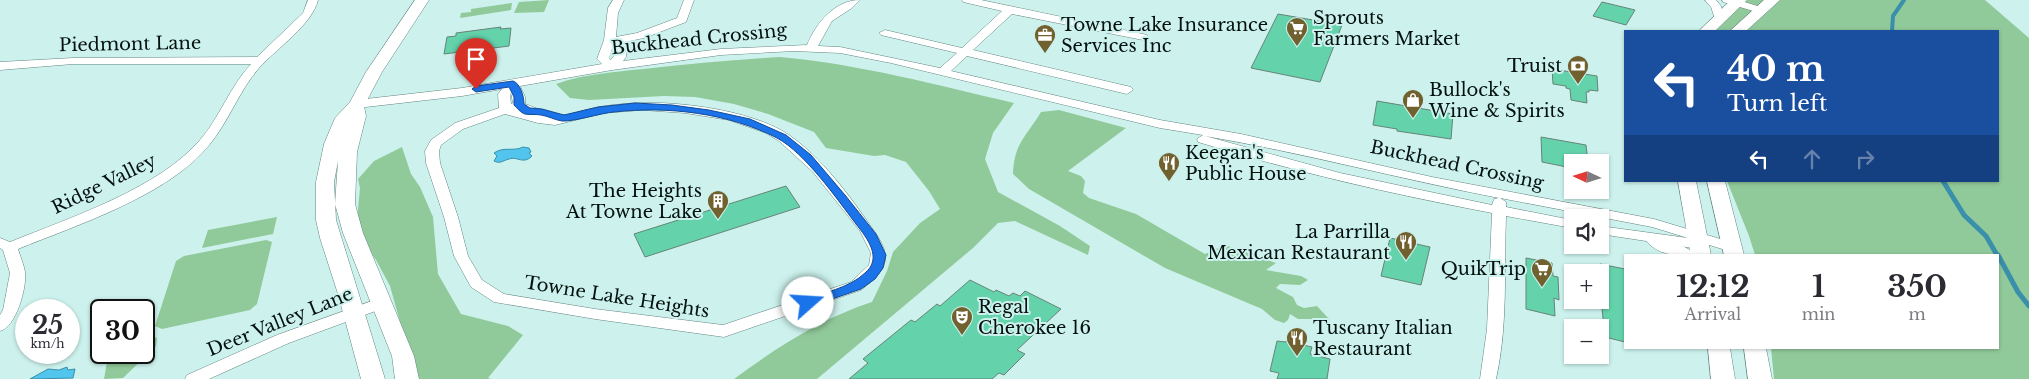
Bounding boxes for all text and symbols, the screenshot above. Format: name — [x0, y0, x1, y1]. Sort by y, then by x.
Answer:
place label: Sprouts Farmers Market — [1313, 7, 1460, 50]
place label: Towne Lake Insurance Services Inc — [1061, 14, 1268, 57]
supermarket icon: Sprouts Farmers Market — [1285, 16, 1309, 47]
street label: Buckhead Crossing — [610, 19, 788, 59]
office icon: Towne Lake Insurance Services Inc — [1033, 23, 1057, 54]
street label: Piedmont Lane — [59, 32, 201, 56]
pin — [455, 38, 497, 89]
icon: arrive — [462, 45, 490, 73]
text: 40 m — [1727, 47, 1825, 90]
icon: left — [1644, 50, 1709, 115]
bank icon: Truist — [1566, 54, 1590, 85]
place label: Truist — [1507, 55, 1562, 77]
place label: Bullock's Wine & Spirits — [1428, 79, 1565, 122]
shop icon: Bullock's Wine & Spirits — [1401, 88, 1425, 119]
text: Turn left — [1727, 90, 1827, 117]
street label: Buckhead Crossing — [1368, 136, 1546, 194]
place label: Keegan's Public House — [1185, 142, 1306, 185]
icon: left — [1745, 145, 1773, 173]
icon: ahead — [1798, 145, 1826, 173]
icon: right — [1851, 145, 1879, 173]
street label: Ridge Valley — [48, 149, 160, 219]
restaurant icon: Keegan's Public House — [1157, 151, 1181, 182]
north arrow — [1564, 154, 1609, 199]
map controls — [1564, 154, 1609, 364]
place label: The Heights At Towne Lake — [565, 180, 702, 223]
building icon: The Heights At Towne Lake — [706, 189, 730, 220]
button: sound — [1564, 209, 1609, 254]
place label: La Parrilla Mexican Restaurant — [1207, 221, 1390, 264]
restaurant icon: La Parrilla Mexican Restaurant — [1394, 230, 1418, 261]
supermarket icon: QuikTrip — [1530, 257, 1554, 288]
place label: QuikTrip — [1441, 258, 1526, 280]
button: + — [1564, 264, 1609, 309]
text: 12:12 — [1676, 268, 1750, 305]
text: 1 — [1812, 268, 1825, 305]
text: 350 — [1887, 268, 1947, 305]
street label: Towne Lake Heights — [523, 272, 711, 322]
position arrow — [781, 276, 833, 328]
street label: Deer Valley Lane — [204, 283, 356, 361]
place label: Regal Cherokee 16 — [978, 296, 1091, 339]
speed limit sign: 30 — [90, 299, 155, 364]
text: Arrival — [1685, 304, 1741, 324]
text: min — [1802, 304, 1835, 324]
text: m — [1909, 304, 1926, 324]
theatre icon: Regal Cherokee 16 — [950, 305, 974, 336]
text: 25 — [32, 310, 63, 341]
place label: Tuscany Italian Restaurant — [1313, 317, 1453, 360]
button: − — [1564, 319, 1609, 364]
restaurant icon: Tuscany Italian Restaurant — [1285, 326, 1309, 357]
text: km/h — [30, 336, 65, 351]

